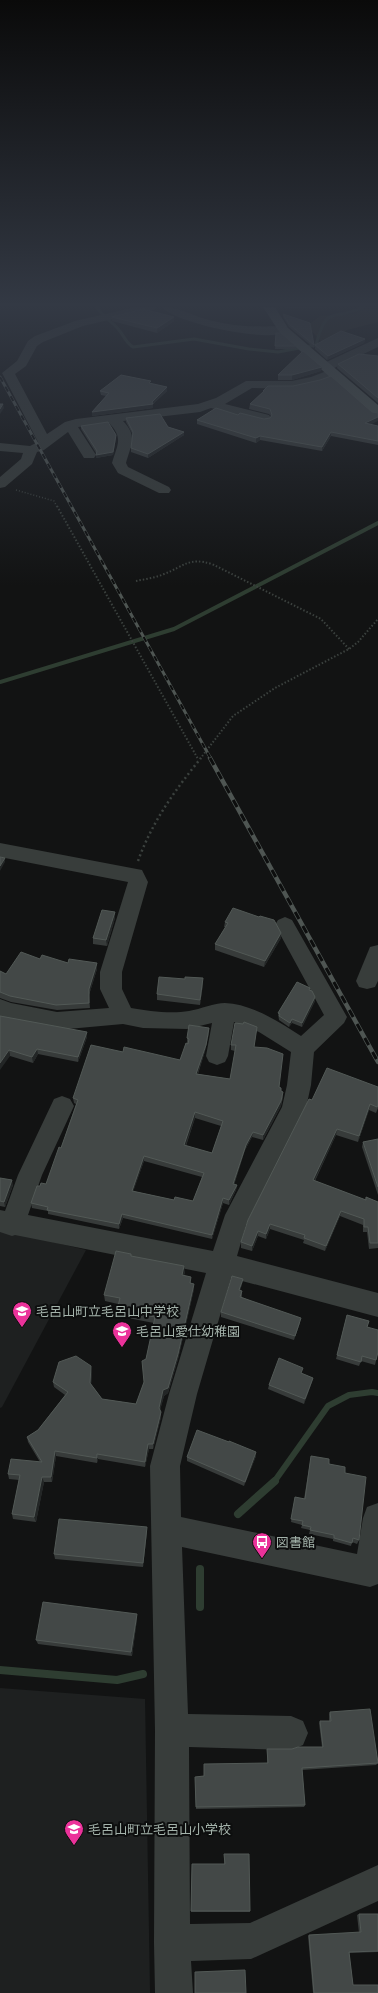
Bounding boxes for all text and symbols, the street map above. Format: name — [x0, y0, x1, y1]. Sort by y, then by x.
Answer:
school or university icon: 毛呂山町立毛呂山中学校 — [11, 1300, 33, 1328]
place label: 毛呂山町立毛呂山中学校 — [36, 1304, 179, 1319]
school or university icon: 毛呂山愛仕幼稚園 — [111, 1320, 133, 1348]
place label: 毛呂山愛仕幼稚園 — [136, 1324, 240, 1339]
bus stop icon: 図書館 — [251, 1531, 273, 1559]
place label: 図書館 — [276, 1535, 315, 1550]
school or university icon: 毛呂山町立毛呂山小学校 — [63, 1818, 85, 1846]
place label: 毛呂山町立毛呂山小学校 — [88, 1822, 231, 1837]

